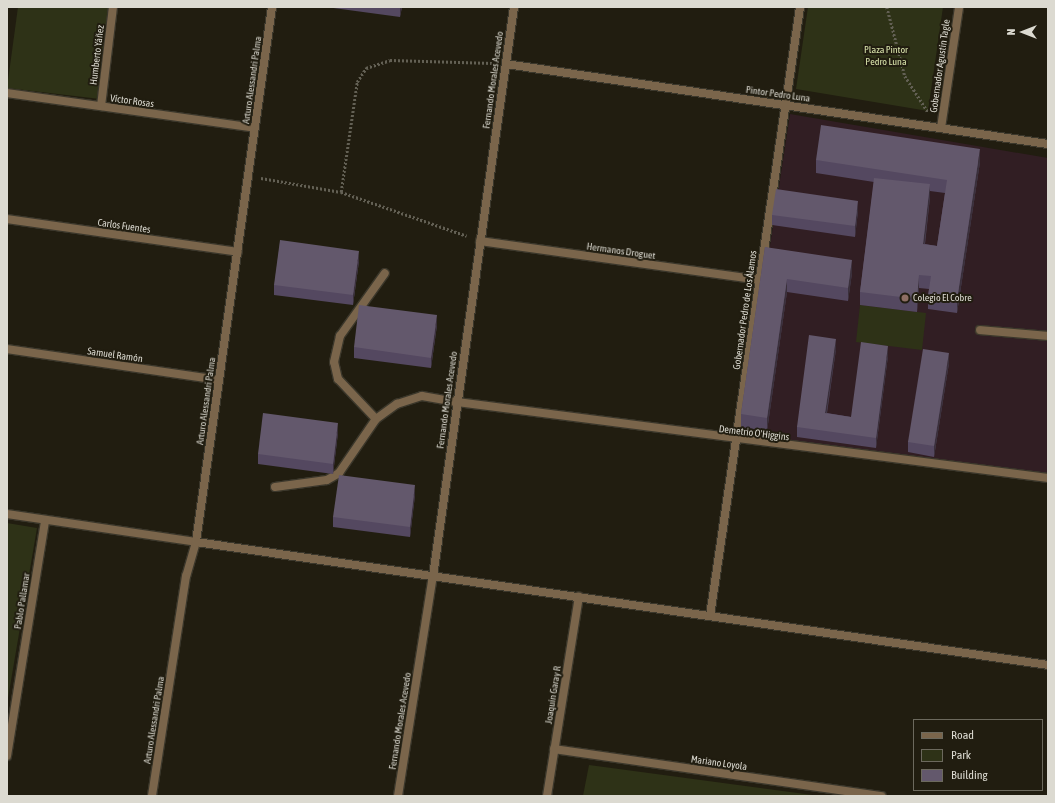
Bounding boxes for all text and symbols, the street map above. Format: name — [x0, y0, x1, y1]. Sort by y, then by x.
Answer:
north arrow — [1003, 12, 1043, 52]
street label: Gobernador Agustín Tagle — [928, 19, 952, 113]
street label: Humberto Yáñez — [87, 24, 107, 86]
text: N — [1005, 29, 1017, 35]
street label: Fernando Morales Acevedo — [480, 31, 506, 129]
street label: Arturo Alessandri Palma — [240, 35, 264, 125]
park label: Plaza Pintor Pedro Luna — [864, 43, 908, 66]
street label: Pintor Pedro Luna — [745, 84, 811, 104]
street label: Víctor Rosas — [109, 92, 155, 110]
street label: Carlos Fuentes — [97, 216, 151, 236]
street label: Hermanos Droguet — [586, 240, 656, 262]
street label: Gobernador Pedro de Los Álamos — [731, 250, 759, 370]
place label: Colegio El Cobre — [913, 292, 972, 304]
marker: Colegio El Cobre — [900, 293, 910, 303]
street label: Samuel Ramón — [87, 345, 143, 365]
street label: Fernando Morales Acevedo — [434, 351, 460, 449]
street label: Arturo Alessandri Palma — [194, 356, 218, 446]
street label: Demetrio O'Higgins — [718, 423, 790, 443]
street label: Pablo Pallamar — [12, 572, 32, 630]
street label: Joaquín Garay R — [542, 665, 564, 725]
street label: Fernando Morales Acevedo — [386, 672, 414, 770]
street label: Arturo Alessandri Palma — [141, 675, 167, 765]
legend — [913, 719, 1043, 791]
text: Road — [951, 728, 974, 742]
text: Park — [951, 748, 971, 762]
street label: Mariano Loyola — [690, 753, 748, 773]
text: Building — [951, 768, 988, 782]

